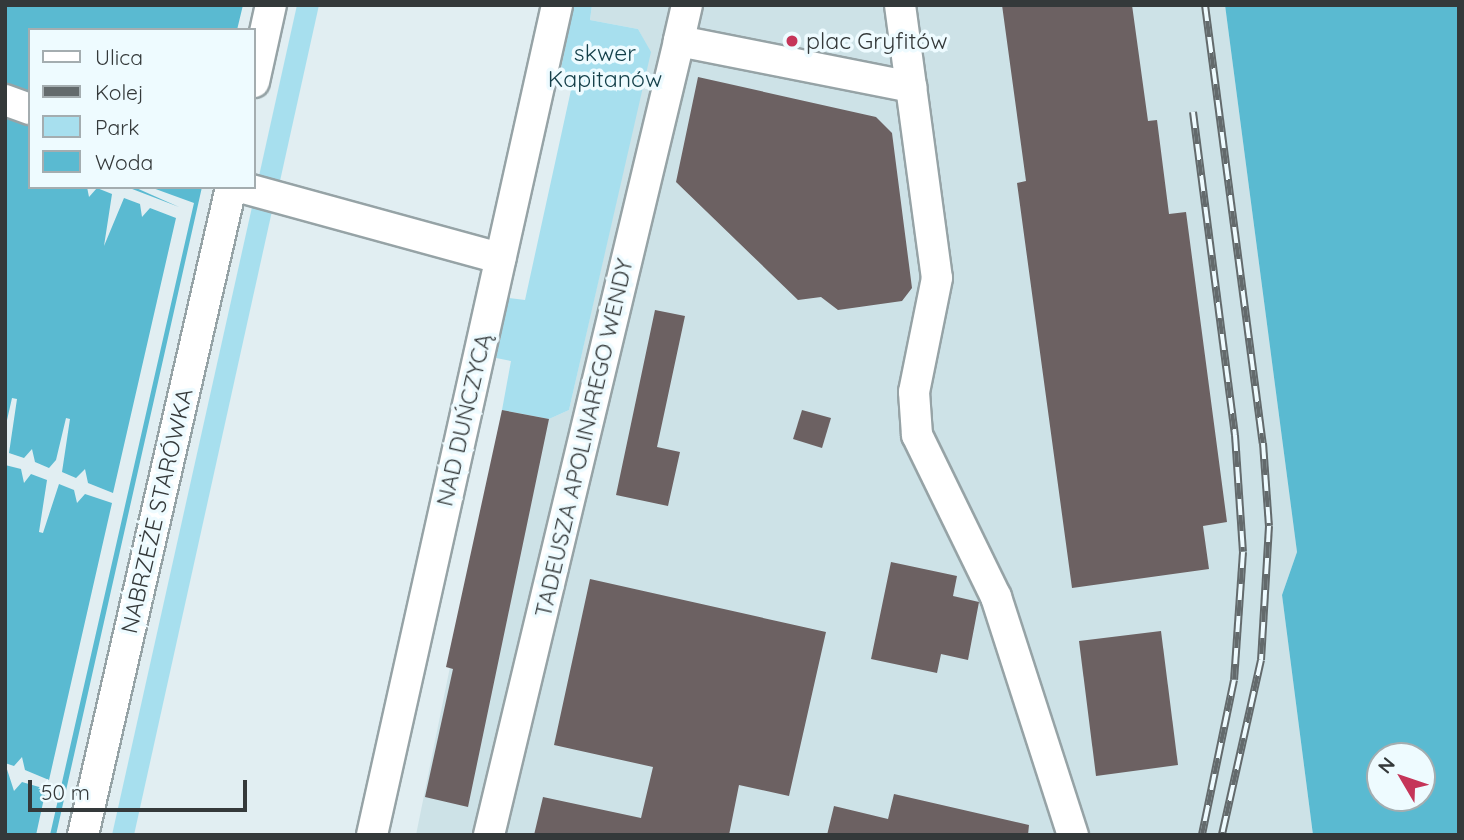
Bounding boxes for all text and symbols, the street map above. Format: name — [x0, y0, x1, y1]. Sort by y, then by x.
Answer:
place label: plac Gryfitów — [806, 27, 947, 55]
legend — [28, 28, 256, 189]
marker: plac Gryfitów — [784, 33, 800, 49]
park label: skwer Kapitanów — [548, 39, 662, 93]
text: Ulica — [95, 44, 143, 70]
text: Kolej — [95, 79, 144, 105]
text: Park — [95, 114, 139, 140]
text: Woda — [95, 149, 153, 175]
street label: TADEUSZA APOLINAREGO WENDY — [529, 256, 639, 620]
street label: NAD DUŃCZYCĄ — [431, 331, 497, 509]
street label: NABRZEŻE STARÓWKA — [115, 386, 199, 636]
north arrow — [1366, 742, 1436, 812]
text: N — [1373, 752, 1400, 778]
scale bar — [32, 766, 250, 810]
text: 50 m — [41, 779, 90, 805]

